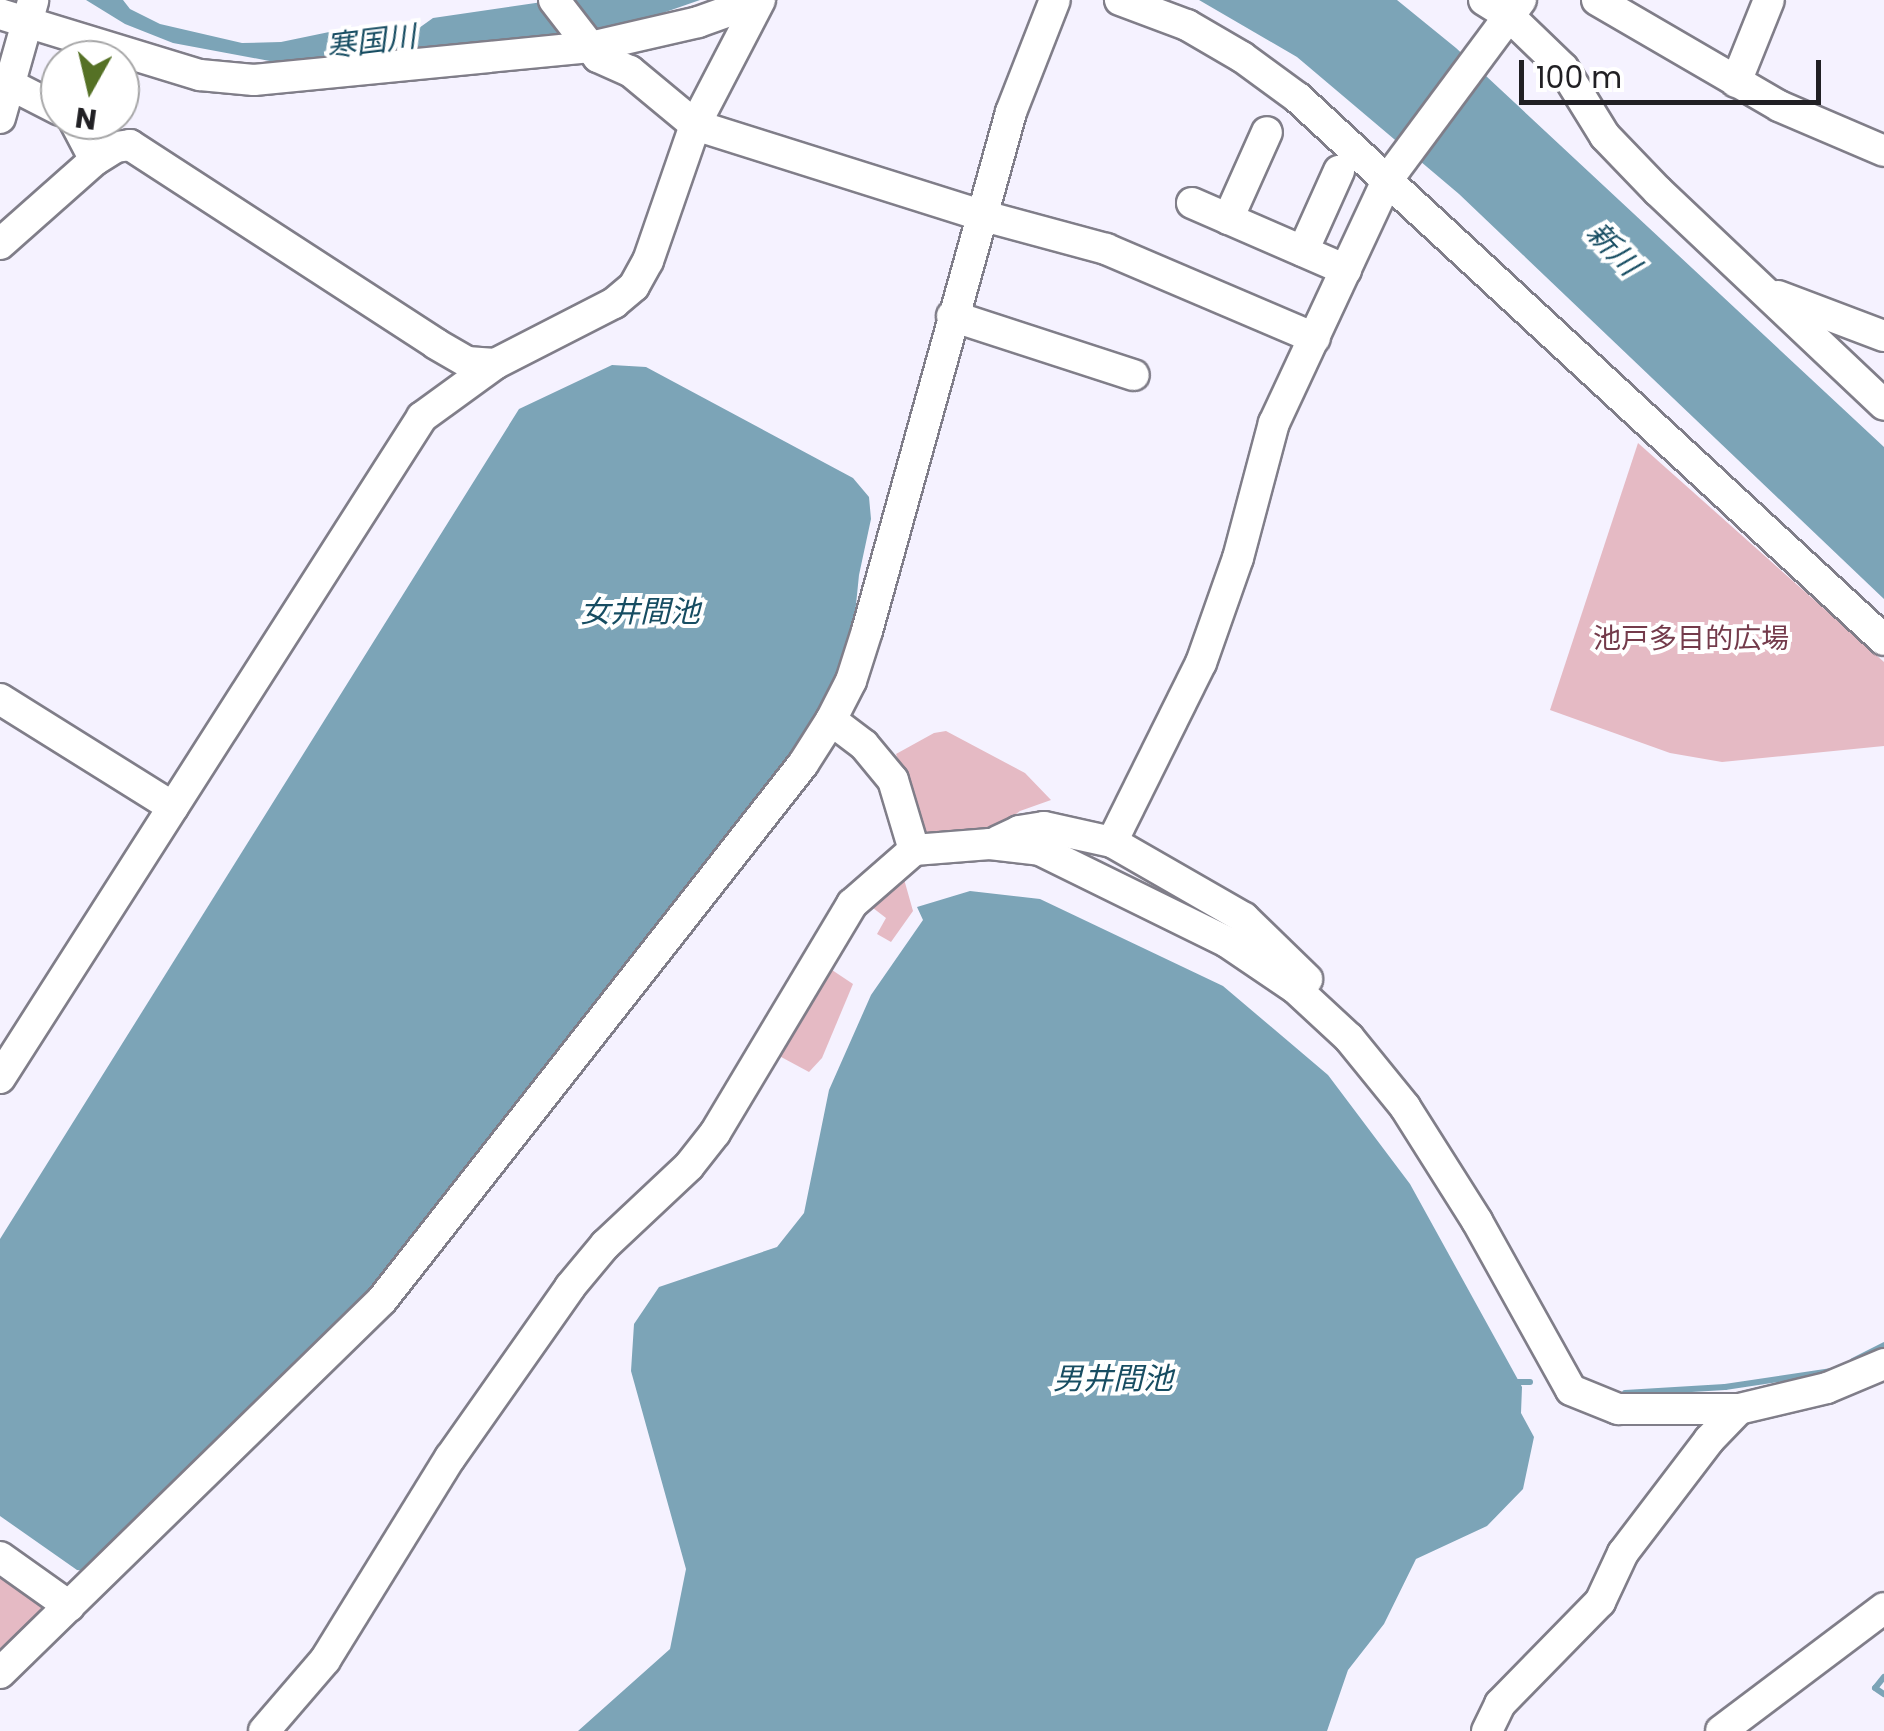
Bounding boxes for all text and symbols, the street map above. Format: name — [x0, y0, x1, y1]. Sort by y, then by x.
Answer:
water label: 寒国川 — [324, 19, 418, 65]
north arrow — [40, 40, 140, 140]
scale bar — [1524, 40, 1826, 102]
text: 100 m — [1536, 56, 1622, 99]
text: N — [73, 97, 99, 139]
water label: 新川 — [1579, 215, 1647, 283]
water label: 女井間池 — [580, 594, 700, 630]
park label: 池戸多目的広場 — [1593, 622, 1789, 656]
water label: 男井間池 — [1053, 1361, 1173, 1397]

